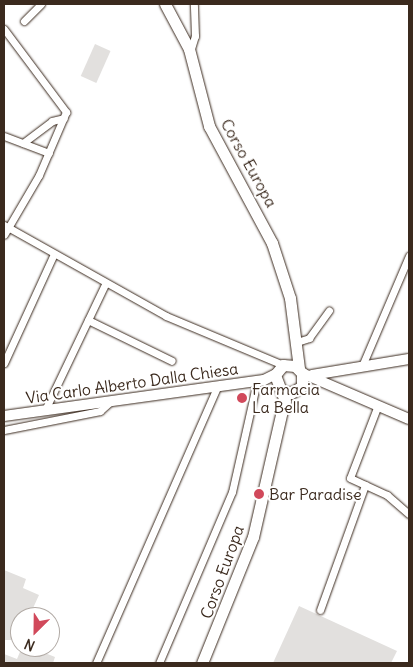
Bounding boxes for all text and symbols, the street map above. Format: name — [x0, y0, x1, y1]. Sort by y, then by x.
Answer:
street label: Corso Europa — [217, 115, 281, 211]
street label: Via Carlo Alberto Dalla Chiesa — [25, 359, 239, 407]
place label: Farmacia La Bella — [252, 379, 320, 417]
marker: Farmacia La Bella — [236, 392, 248, 404]
place label: Bar Paradise — [269, 484, 362, 504]
marker: Bar Paradise — [253, 488, 265, 500]
street label: Corso Europa — [196, 523, 248, 621]
north arrow — [10, 607, 60, 657]
text: N — [22, 635, 38, 655]

